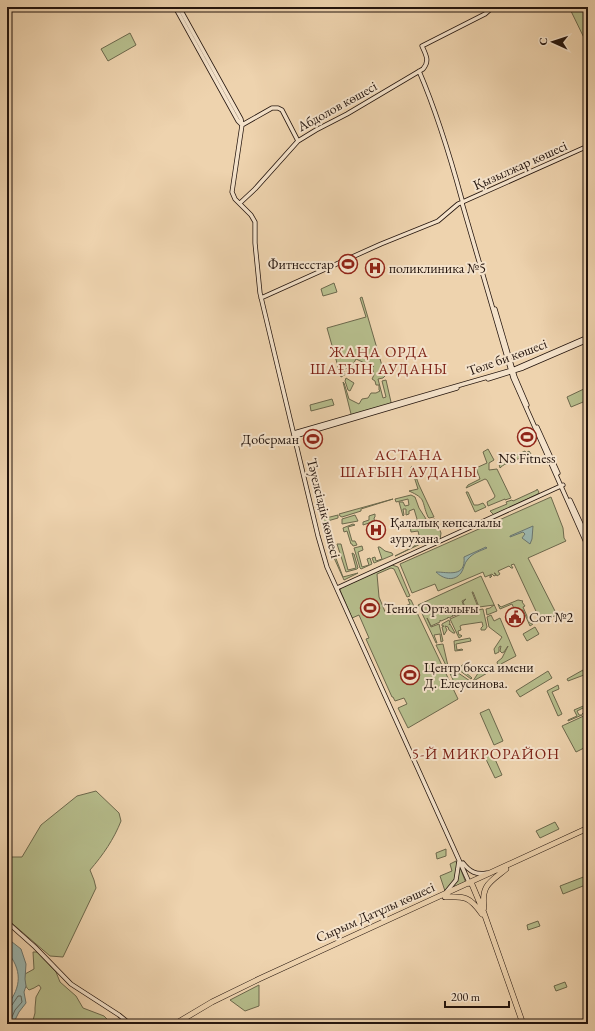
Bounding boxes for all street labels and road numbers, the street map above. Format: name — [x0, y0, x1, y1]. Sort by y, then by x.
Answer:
street label: Абдолов көшесі — [293, 76, 381, 136]
street label: Қызылжар көшесі — [470, 136, 570, 194]
street label: Төле би көшесі — [465, 334, 550, 380]
street label: Тәуелсіздік көшесі — [303, 456, 345, 560]
street label: Сырым Датұлы көшесі — [313, 877, 438, 946]

